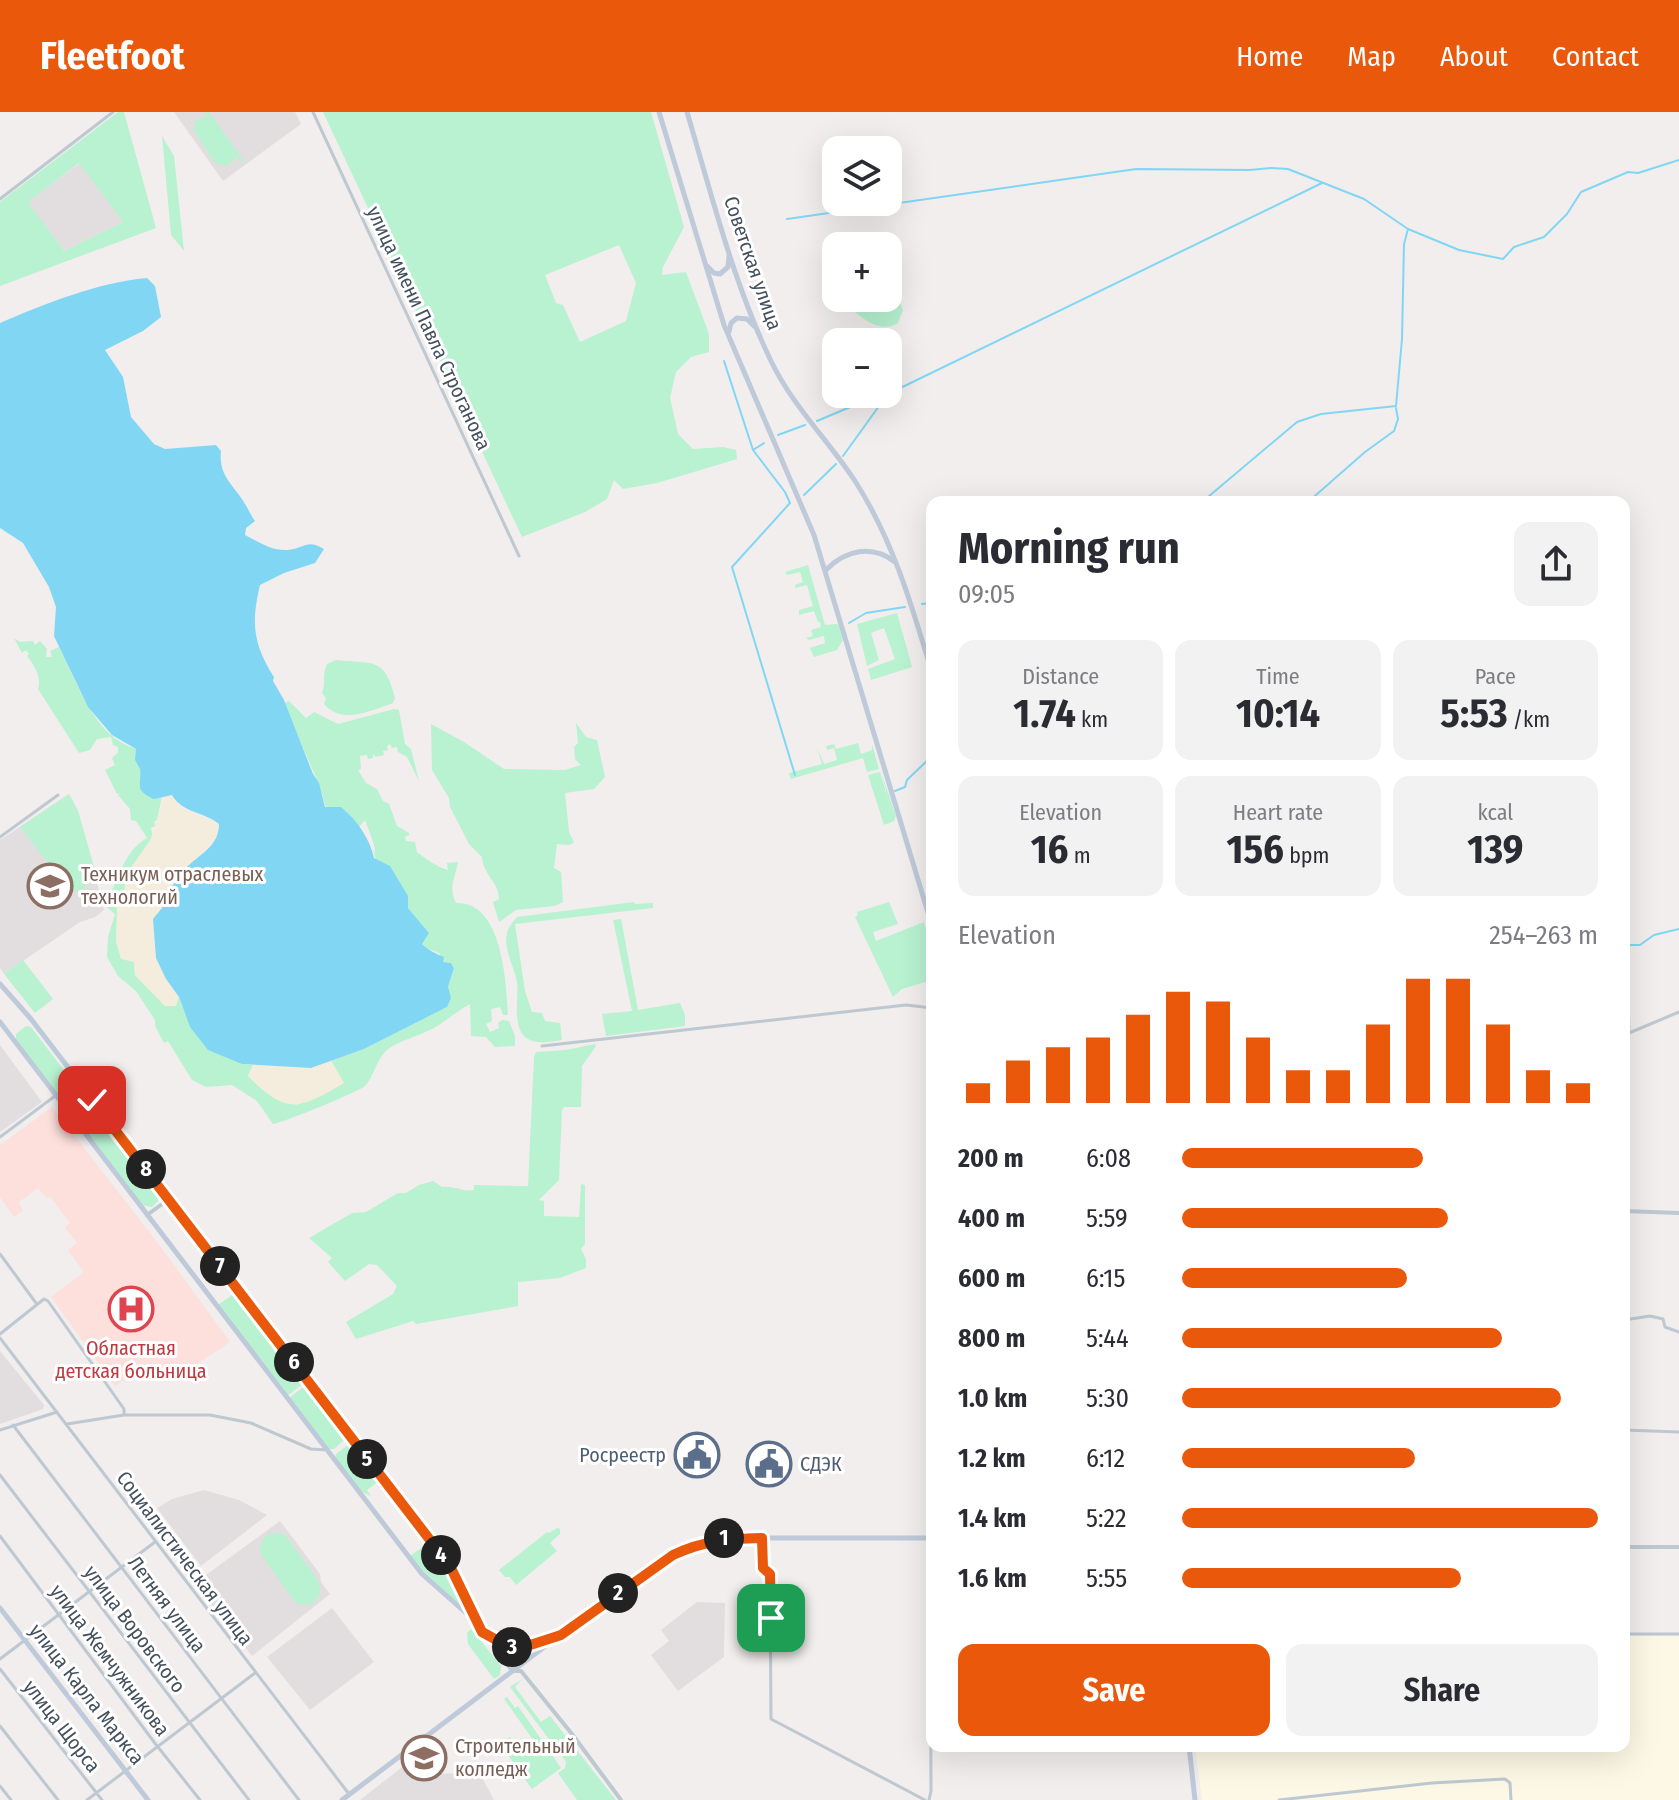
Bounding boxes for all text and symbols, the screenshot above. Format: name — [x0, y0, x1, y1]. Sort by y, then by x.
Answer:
text: Fleetfoot — [40, 33, 185, 79]
text: Home — [1236, 40, 1303, 73]
text: Map — [1347, 40, 1396, 73]
text: About — [1440, 40, 1508, 73]
text: Contact — [1552, 40, 1639, 73]
map controls — [822, 136, 902, 408]
button: layers — [822, 136, 902, 216]
street label: Советская улица — [719, 193, 787, 333]
street label: улица имени Павла Строганова — [362, 202, 496, 454]
button: + — [822, 232, 902, 312]
button: − — [822, 328, 902, 408]
text: Morning run — [958, 522, 1180, 575]
button: share — [1514, 522, 1598, 606]
text: 09:05 — [958, 579, 1015, 610]
text: Distance — [1022, 663, 1099, 690]
text: Time — [1256, 663, 1300, 690]
text: Pace — [1475, 663, 1516, 690]
text: 1.74 — [1013, 690, 1076, 738]
text: 10:14 — [1236, 690, 1320, 738]
text: 5:53 — [1440, 690, 1508, 738]
text: km — [1076, 706, 1108, 733]
text: /km — [1508, 706, 1550, 733]
text: Elevation — [1019, 799, 1102, 826]
text: Heart rate — [1233, 799, 1323, 826]
text: kcal — [1478, 799, 1513, 826]
text: 16 — [1031, 826, 1069, 874]
text: 156 — [1227, 826, 1284, 874]
text: 139 — [1467, 826, 1523, 874]
text: m — [1069, 842, 1091, 869]
text: bpm — [1284, 842, 1329, 869]
school or university icon: Техникум отраслевых технологий — [26, 862, 74, 910]
place label: Техникум отраслевых технологий — [81, 862, 264, 909]
text: Elevation — [958, 920, 1056, 951]
text: 254–263 m — [1489, 920, 1598, 951]
pin — [58, 1066, 126, 1134]
icon: check — [70, 1078, 114, 1122]
text: 200 m — [958, 1143, 1024, 1174]
text: 6:08 — [1086, 1143, 1131, 1174]
pin: 8 — [126, 1149, 166, 1189]
text: 8 — [140, 1155, 152, 1182]
text: 400 m — [958, 1203, 1025, 1234]
text: 5:59 — [1086, 1203, 1128, 1234]
pin: 7 — [200, 1246, 240, 1286]
text: 7 — [215, 1252, 225, 1279]
text: 600 m — [958, 1263, 1025, 1294]
text: 6:15 — [1086, 1263, 1125, 1294]
hospital icon: Областная детская больница — [107, 1285, 155, 1333]
text: 800 m — [958, 1323, 1025, 1354]
text: 5:44 — [1086, 1323, 1128, 1354]
place label: Областная детская больница — [55, 1336, 207, 1383]
pin: 6 — [274, 1342, 314, 1382]
text: 6 — [288, 1348, 300, 1375]
text: 1.0 km — [958, 1383, 1027, 1414]
text: 5:30 — [1086, 1383, 1129, 1414]
public building icon: Росреестр — [673, 1431, 721, 1479]
pin: 5 — [347, 1439, 387, 1479]
public building icon: СДЭК — [745, 1440, 793, 1488]
place label: Росреестр — [579, 1443, 666, 1467]
text: 1.2 km — [958, 1443, 1025, 1474]
text: 6:12 — [1086, 1443, 1125, 1474]
text: 5 — [362, 1445, 372, 1472]
place label: СДЭК — [800, 1452, 842, 1476]
street label: Социалистическая улица — [112, 1466, 258, 1650]
text: 1.4 km — [958, 1503, 1026, 1534]
text: 5:22 — [1086, 1503, 1126, 1534]
pin: 1 — [704, 1518, 744, 1558]
text: 1 — [719, 1524, 729, 1551]
pin: 4 — [421, 1535, 461, 1575]
text: 4 — [435, 1541, 447, 1568]
street label: Летняя улица — [123, 1551, 211, 1657]
street label: улица Воровского — [79, 1561, 191, 1697]
text: 1.6 km — [958, 1563, 1027, 1594]
text: 5:55 — [1086, 1563, 1127, 1594]
pin: 2 — [598, 1573, 638, 1613]
street label: улица Жемчужникова — [45, 1579, 175, 1741]
text: 2 — [613, 1579, 623, 1606]
pin — [737, 1584, 805, 1652]
icon: arrive — [749, 1596, 793, 1640]
street label: улица Карла Маркса — [24, 1619, 150, 1769]
pin: 3 — [492, 1627, 532, 1667]
text: 3 — [507, 1633, 517, 1660]
button: Save — [958, 1644, 1270, 1736]
button: Share — [1286, 1644, 1598, 1736]
street label: улица Щорса — [18, 1675, 106, 1777]
school or university icon: Строительный колледж — [400, 1734, 448, 1782]
place label: Строительный колледж — [455, 1734, 576, 1781]

